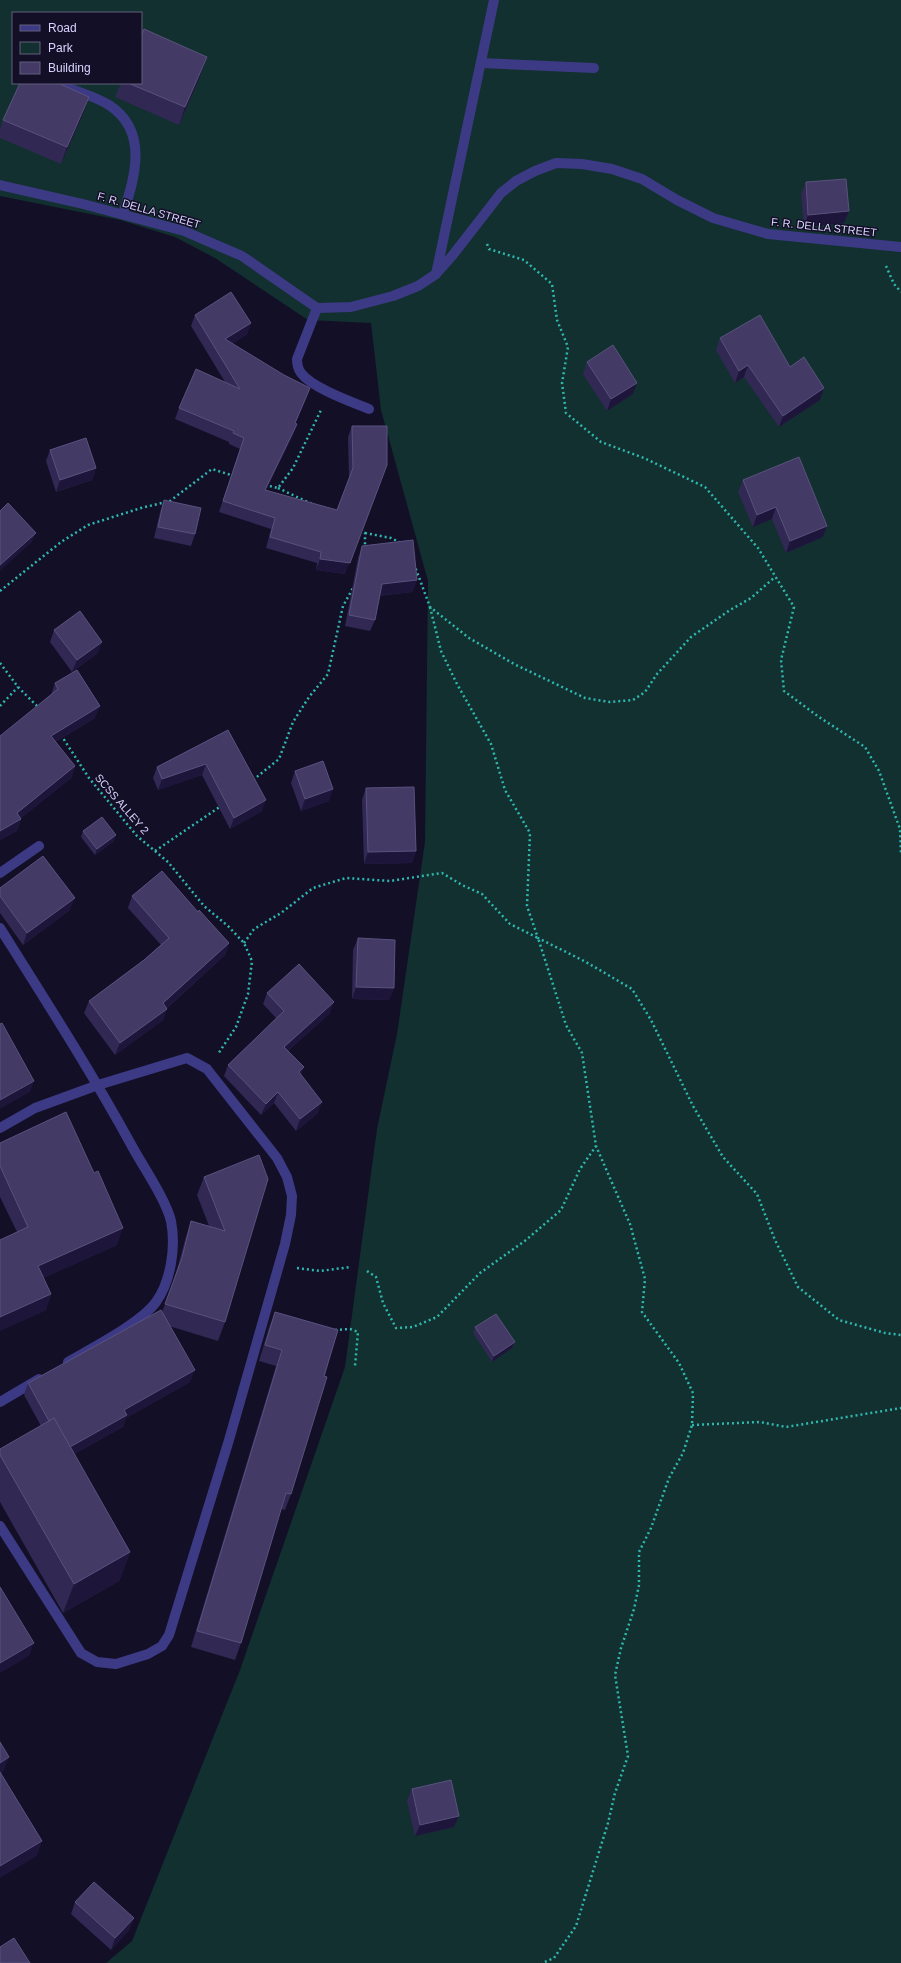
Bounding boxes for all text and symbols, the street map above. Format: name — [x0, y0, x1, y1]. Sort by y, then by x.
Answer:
legend — [12, 12, 142, 84]
text: Road — [48, 21, 77, 35]
text: Park — [48, 41, 74, 55]
text: Building — [48, 61, 91, 75]
street label: F. R. DELLA STREET — [96, 190, 202, 231]
street label: F. R. DELLA STREET — [770, 215, 878, 239]
street label: SCSS ALLEY 2 — [93, 772, 151, 836]

